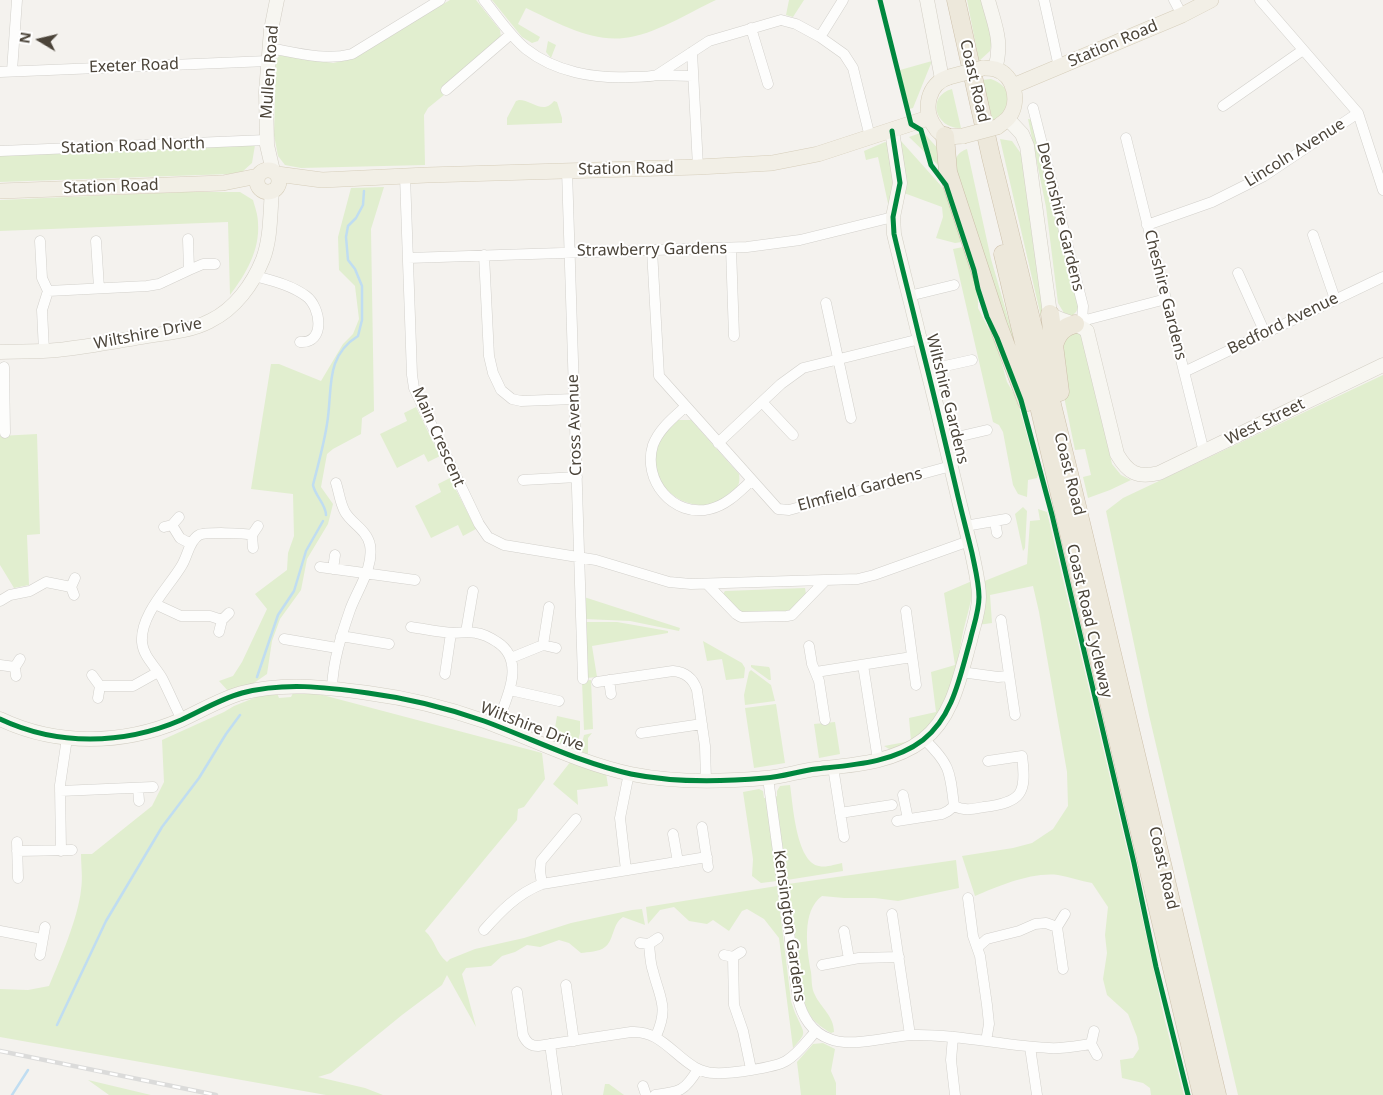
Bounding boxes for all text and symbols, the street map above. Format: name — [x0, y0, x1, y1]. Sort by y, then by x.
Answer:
north arrow — [15, 15, 65, 65]
street label: Station Road — [1065, 16, 1161, 72]
street label: Mullen Road — [257, 24, 283, 120]
text: N — [14, 30, 35, 45]
street label: Coast Road — [955, 38, 993, 124]
street label: Exeter Road — [89, 55, 179, 77]
street label: Lincoln Avenue — [1242, 115, 1348, 191]
street label: Station Road North — [61, 134, 205, 158]
street label: Devonshire Gardens — [1032, 141, 1088, 293]
street label: Station Road — [578, 159, 674, 179]
street label: Station Road — [63, 176, 159, 198]
street label: Cheshire Gardens — [1140, 228, 1190, 362]
street label: Strawberry Gardens — [577, 239, 727, 261]
street label: Bedford Avenue — [1224, 289, 1342, 359]
street label: Wiltshire Drive — [92, 314, 204, 354]
street label: Wiltshire Gardens — [922, 332, 972, 466]
street label: Cross Avenue — [564, 374, 586, 476]
street label: Main Crescent — [407, 384, 469, 490]
street label: West Street — [1222, 395, 1308, 449]
street label: Coast Road — [1049, 431, 1089, 517]
street label: Elmfield Gardens — [796, 464, 924, 516]
street label: Coast Road Cycleway — [1062, 542, 1116, 700]
street label: Wiltshire Drive — [477, 698, 587, 756]
street label: Coast Road — [1144, 825, 1182, 911]
street label: Kensington Gardens — [769, 849, 809, 1003]

